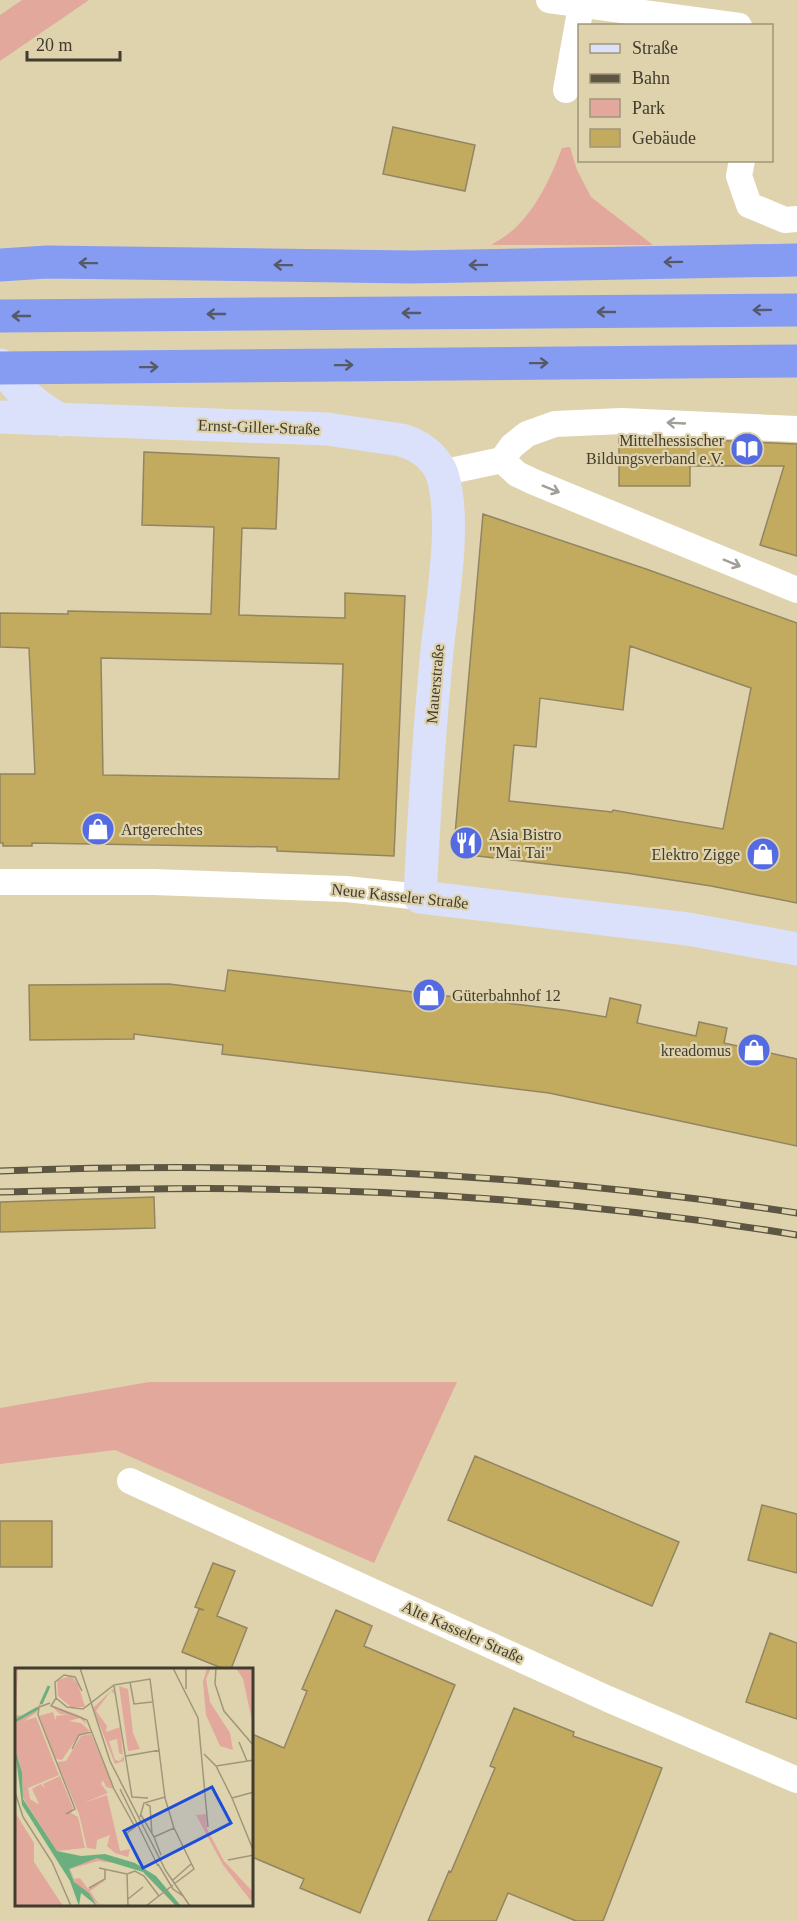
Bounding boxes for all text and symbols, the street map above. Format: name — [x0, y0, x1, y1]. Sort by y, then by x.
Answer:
scale bar — [27, 24, 120, 62]
legend — [578, 24, 773, 162]
text: 20 m — [36, 35, 73, 55]
text: Straße — [632, 38, 678, 58]
text: Bahn — [632, 68, 670, 88]
text: Park — [632, 98, 665, 118]
text: Gebäude — [632, 128, 696, 148]
one-way arrow — [664, 256, 684, 268]
one-way arrow — [79, 257, 99, 268]
one-way arrow — [274, 259, 294, 271]
one-way arrow — [469, 260, 489, 271]
one-way arrow — [753, 305, 773, 316]
one-way arrow — [597, 306, 617, 318]
one-way arrow — [402, 307, 422, 319]
one-way arrow — [207, 309, 227, 320]
one-way arrow — [12, 310, 32, 322]
one-way arrow — [528, 357, 548, 369]
one-way arrow — [333, 359, 353, 371]
one-way arrow — [138, 361, 158, 373]
street label: Ernst-Giller-Straße — [198, 416, 320, 438]
one-way arrow — [666, 418, 686, 429]
library icon: Mittelhessischer Bildungsverband e.V. — [729, 431, 765, 467]
place label: Mittelhessischer Bildungsverband e.V. — [586, 432, 725, 468]
one-way arrow — [542, 484, 560, 495]
one-way arrow — [722, 558, 740, 569]
street label: Mauerstraße — [423, 643, 447, 725]
shop icon: Artgerechtes — [80, 811, 116, 847]
place label: Artgerechtes — [121, 821, 203, 839]
restaurant icon: Asia Bistro "Mai Tai" — [448, 825, 484, 861]
place label: Asia Bistro "Mai Tai" — [489, 826, 561, 861]
shop icon: Elektro Zigge — [745, 836, 781, 872]
place label: Elektro Zigge — [652, 846, 740, 864]
street label: Neue Kasseler Straße — [331, 880, 469, 912]
shop icon: Güterbahnhof 12 — [411, 977, 447, 1013]
place label: Güterbahnhof 12 — [452, 987, 561, 1004]
shop icon: kreadomus — [736, 1032, 772, 1068]
place label: kreadomus — [661, 1042, 731, 1059]
street label: Alte Kasseler Straße — [399, 1597, 527, 1667]
inset map — [15, 1668, 254, 1906]

